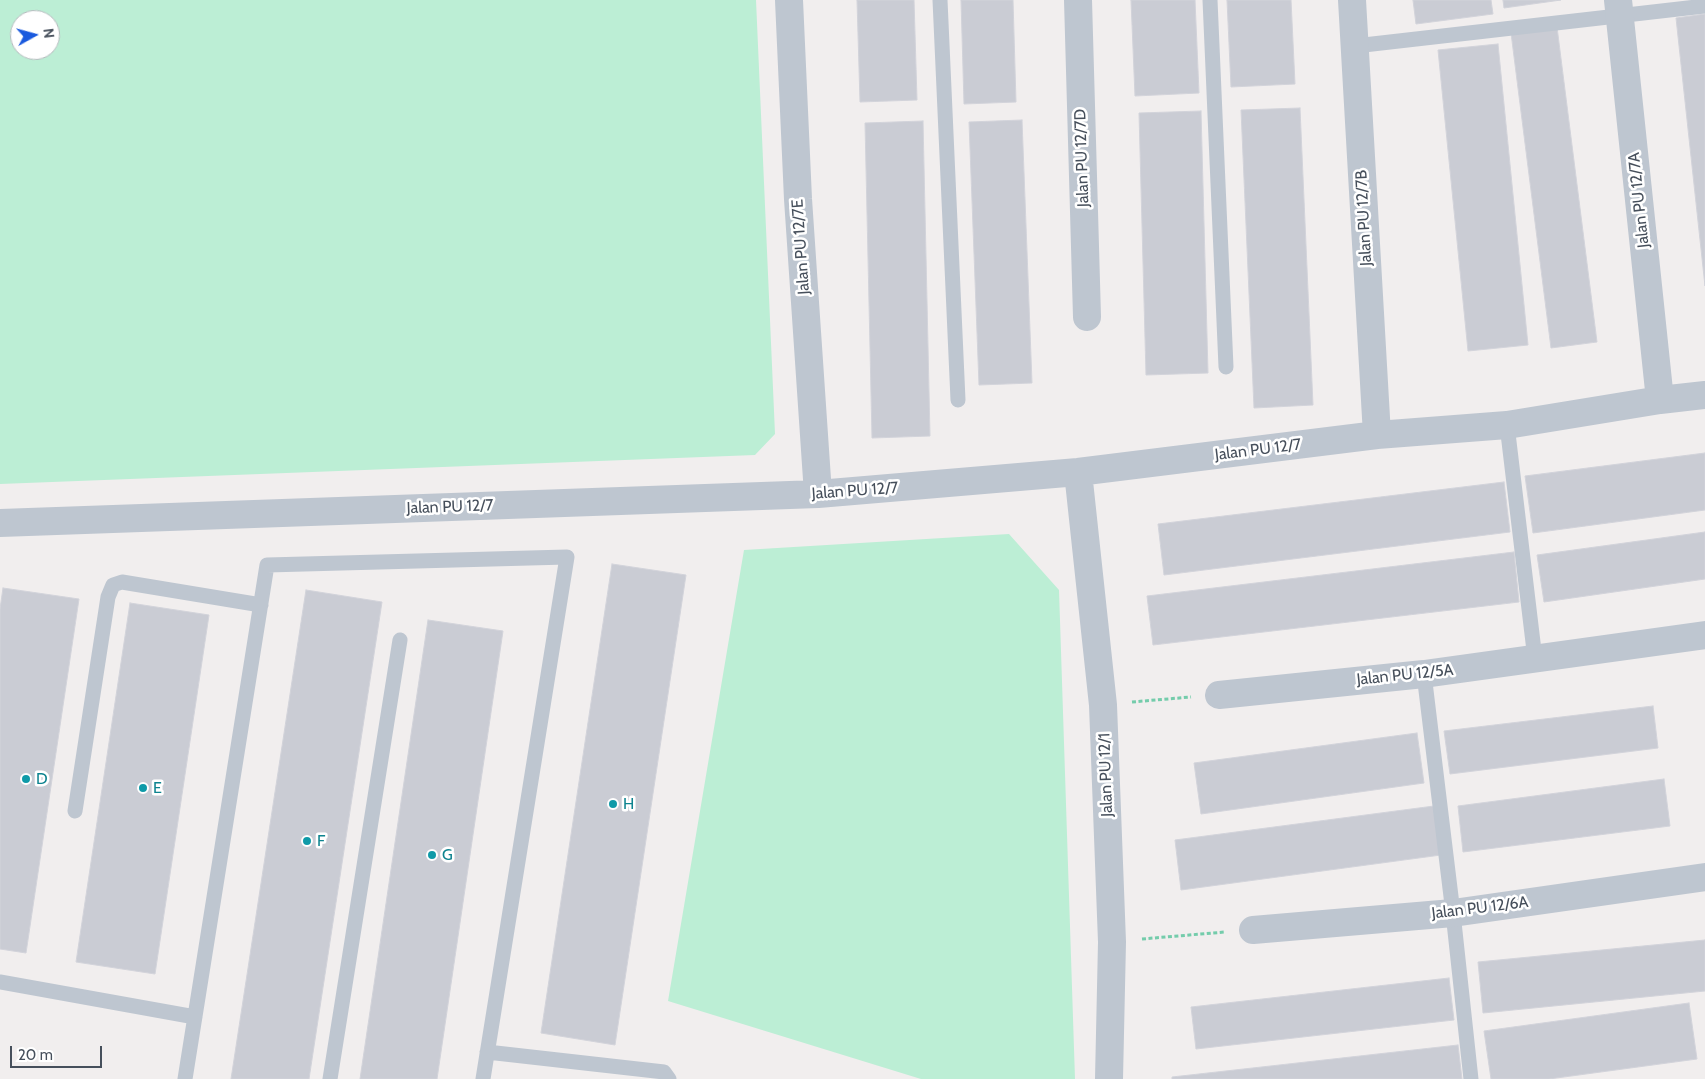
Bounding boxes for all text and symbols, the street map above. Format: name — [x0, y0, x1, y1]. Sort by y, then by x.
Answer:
north arrow — [10, 10, 60, 60]
text: N — [39, 27, 58, 39]
street label: Jalan PU 12/7D — [1071, 109, 1093, 207]
street label: Jalan PU 12/7A — [1624, 151, 1654, 249]
street label: Jalan PU 12/7B — [1352, 169, 1376, 267]
street label: Jalan PU 12/7E — [788, 199, 814, 295]
street label: Jalan PU 12/7 — [1214, 435, 1302, 465]
street label: Jalan PU 12/7 — [811, 478, 899, 504]
street label: Jalan PU 12/7 — [406, 496, 494, 518]
street label: Jalan PU 12/5A — [1356, 660, 1454, 690]
street label: Jalan PU 12/1 — [1095, 733, 1117, 817]
place label: D — [36, 769, 48, 789]
marker: D — [20, 773, 32, 785]
place label: E — [153, 778, 162, 798]
marker: E — [137, 782, 149, 794]
place label: H — [623, 794, 634, 814]
marker: H — [607, 798, 619, 810]
place label: F — [317, 831, 325, 851]
marker: F — [301, 835, 313, 847]
place label: G — [442, 845, 453, 865]
marker: G — [426, 849, 438, 861]
street label: Jalan PU 12/6A — [1431, 893, 1529, 923]
scale bar — [12, 1036, 105, 1068]
text: 20 m — [18, 1046, 53, 1064]

